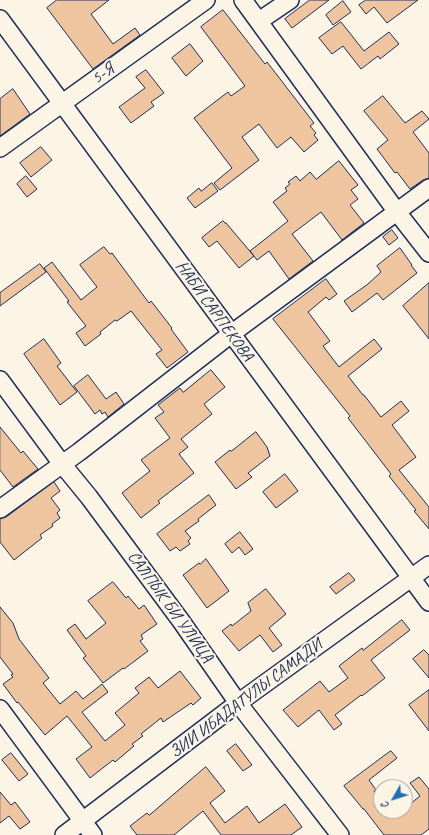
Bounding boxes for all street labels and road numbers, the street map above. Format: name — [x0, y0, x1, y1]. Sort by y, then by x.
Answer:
street label: 5-Я — [88, 59, 118, 89]
street label: НАБИ САРПЕКОВА — [171, 257, 257, 365]
street label: САЛПЫК БИ УЛИЦА — [123, 547, 217, 667]
street label: ЗИИ ИБАДАТУЛЫ САМАДИ — [166, 635, 326, 763]

